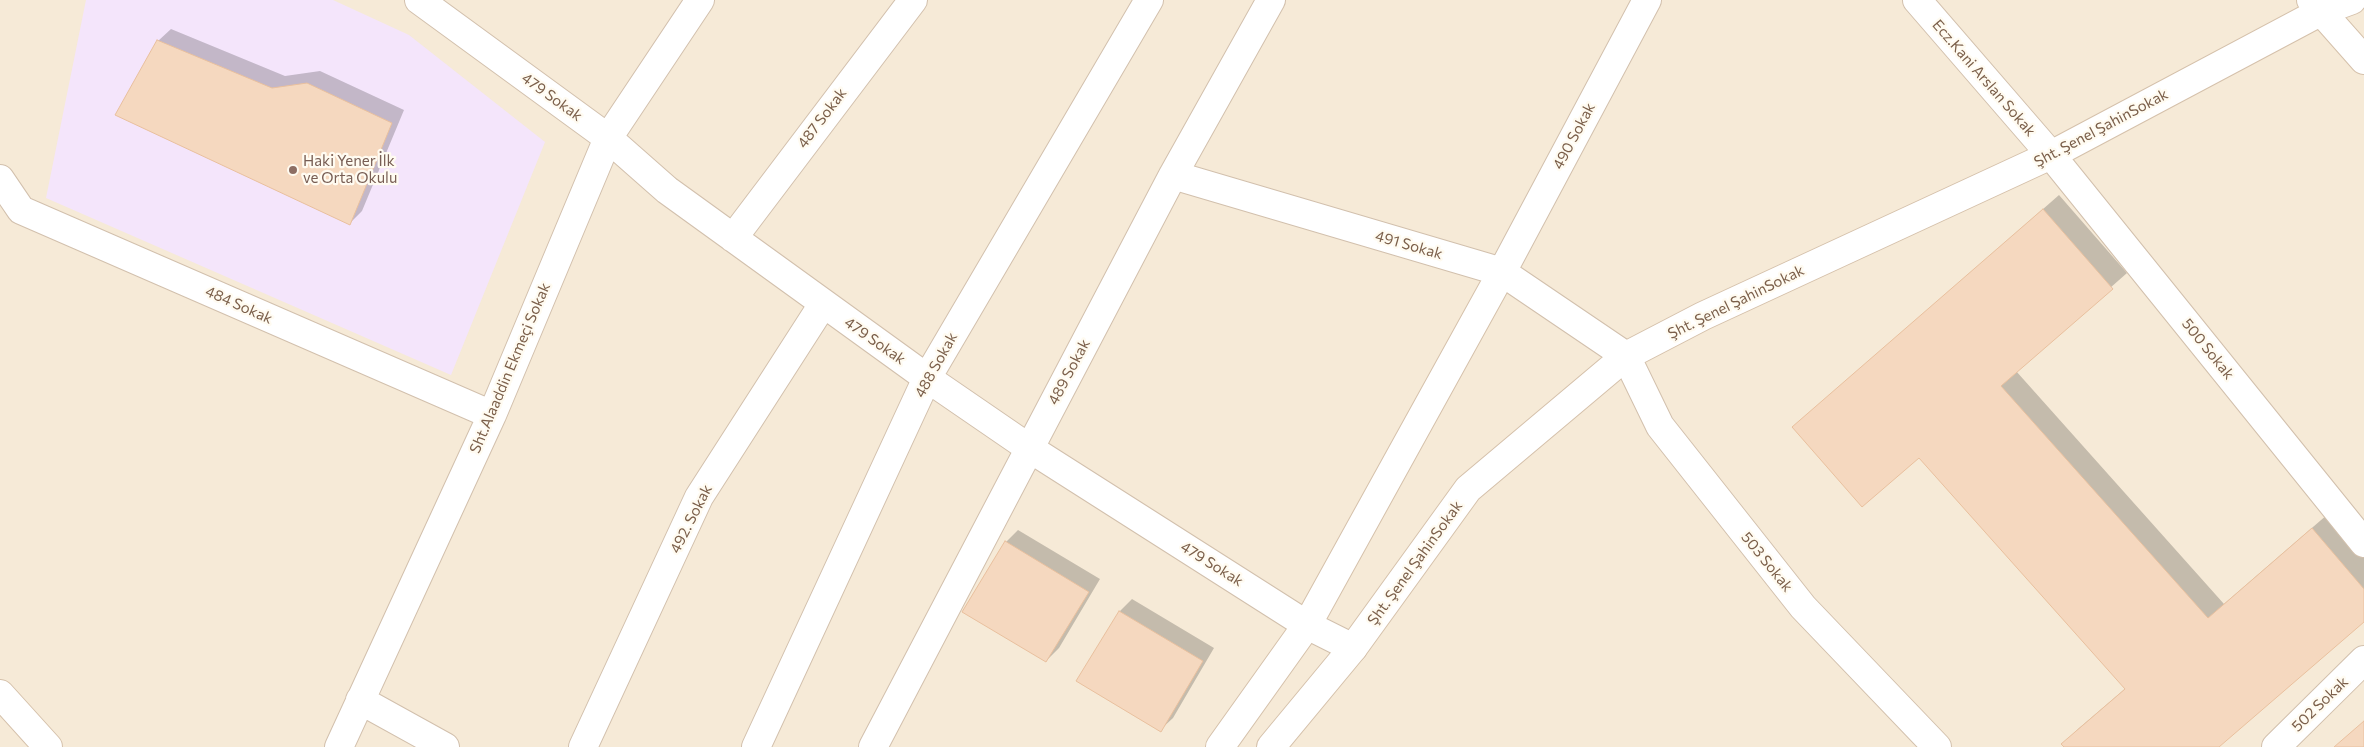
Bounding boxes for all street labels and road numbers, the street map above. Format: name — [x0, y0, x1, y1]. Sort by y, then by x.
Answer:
street label: Ecz.Kani Arslan Sokak — [1929, 16, 2039, 140]
street label: 479 Sokak — [518, 69, 586, 125]
street label: 487 Sokak — [794, 84, 850, 152]
street label: Şht. Şenel ŞahinSokak — [2031, 85, 2171, 171]
street label: 490 Sokak — [1549, 100, 1599, 172]
street label: 491 Sokak — [1373, 227, 1445, 263]
street label: Şht. Şenel ŞahinSokak — [1665, 261, 1807, 343]
street label: Sht.Alaaddin Ekmeçi Sokak — [466, 280, 554, 456]
street label: 484 Sokak — [203, 282, 275, 328]
street label: 479 Sokak — [841, 313, 909, 369]
street label: 500 Sokak — [2178, 315, 2238, 383]
street label: 488 Sokak — [911, 329, 961, 401]
street label: 489 Sokak — [1044, 336, 1094, 408]
street label: 492. Sokak — [666, 482, 716, 556]
street label: Şht. Şenel ŞahinSokak — [1364, 497, 1466, 629]
street label: 503 Sokak — [1737, 528, 1797, 596]
street label: 479 Sokak — [1177, 538, 1247, 590]
street label: 502 Sokak — [2288, 673, 2352, 735]

